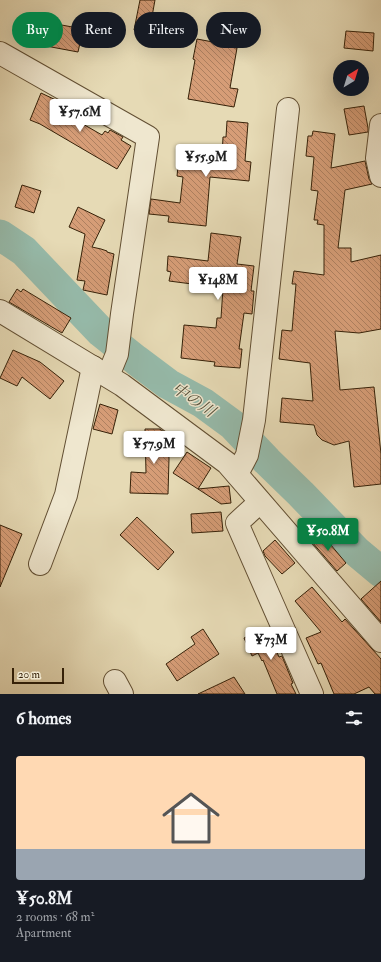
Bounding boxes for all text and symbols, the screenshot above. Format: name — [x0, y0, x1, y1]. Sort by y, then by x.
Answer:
chip: Buy — [12, 12, 63, 48]
chip: Rent — [71, 12, 126, 48]
chip: Filters — [134, 12, 198, 48]
chip: New — [206, 12, 261, 48]
north arrow — [333, 60, 369, 96]
map controls — [333, 60, 369, 96]
pin: ¥57.6M — [47, 99, 113, 133]
text: ¥57.6M — [59, 104, 101, 120]
pin: ¥55.9M — [173, 144, 239, 178]
text: ¥55.9M — [185, 149, 227, 165]
pin: ¥148M — [190, 267, 246, 301]
text: ¥148M — [198, 272, 238, 288]
water label: 中の川 — [168, 378, 221, 423]
pin: ¥57.9M — [121, 431, 187, 465]
text: ¥57.9M — [133, 436, 175, 452]
pin: ¥50.8M — [295, 518, 361, 552]
text: ¥50.8M — [306, 523, 350, 539]
pin: ¥73M — [247, 627, 295, 661]
text: ¥73M — [254, 632, 288, 648]
scale bar — [12, 666, 64, 685]
text: 20 m — [18, 668, 40, 681]
icon: filters — [343, 707, 365, 729]
text: 6 homes — [16, 708, 71, 729]
icon: home — [155, 782, 227, 854]
text: ¥50.8M — [16, 888, 73, 909]
text: 2 rooms · 68 m² — [16, 909, 94, 925]
text: Apartment — [16, 925, 72, 941]

